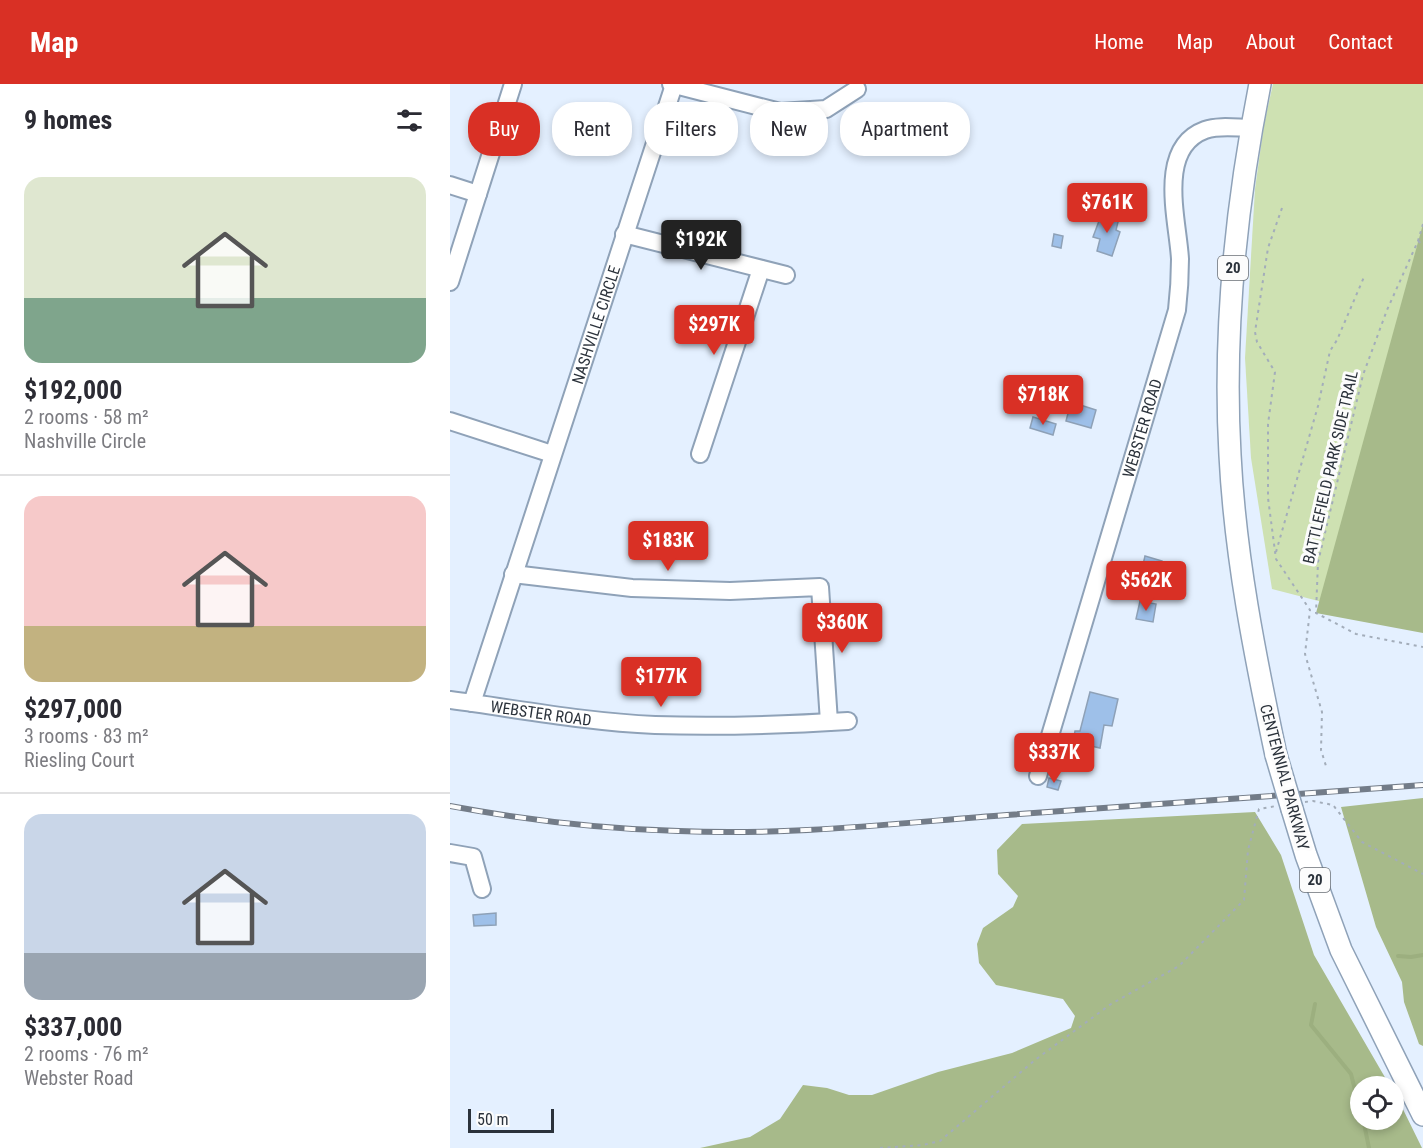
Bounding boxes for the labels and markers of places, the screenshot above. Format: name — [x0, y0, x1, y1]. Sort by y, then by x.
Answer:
pin: $761K — [1065, 183, 1149, 234]
pin: $192K — [659, 220, 743, 271]
pin: $297K — [672, 305, 756, 356]
pin: $718K — [1001, 375, 1085, 426]
pin: $183K — [626, 521, 710, 572]
pin: $562K — [1104, 561, 1188, 612]
pin: $360K — [800, 603, 884, 654]
pin: $177K — [619, 657, 703, 708]
pin: $337K — [1012, 733, 1096, 784]

